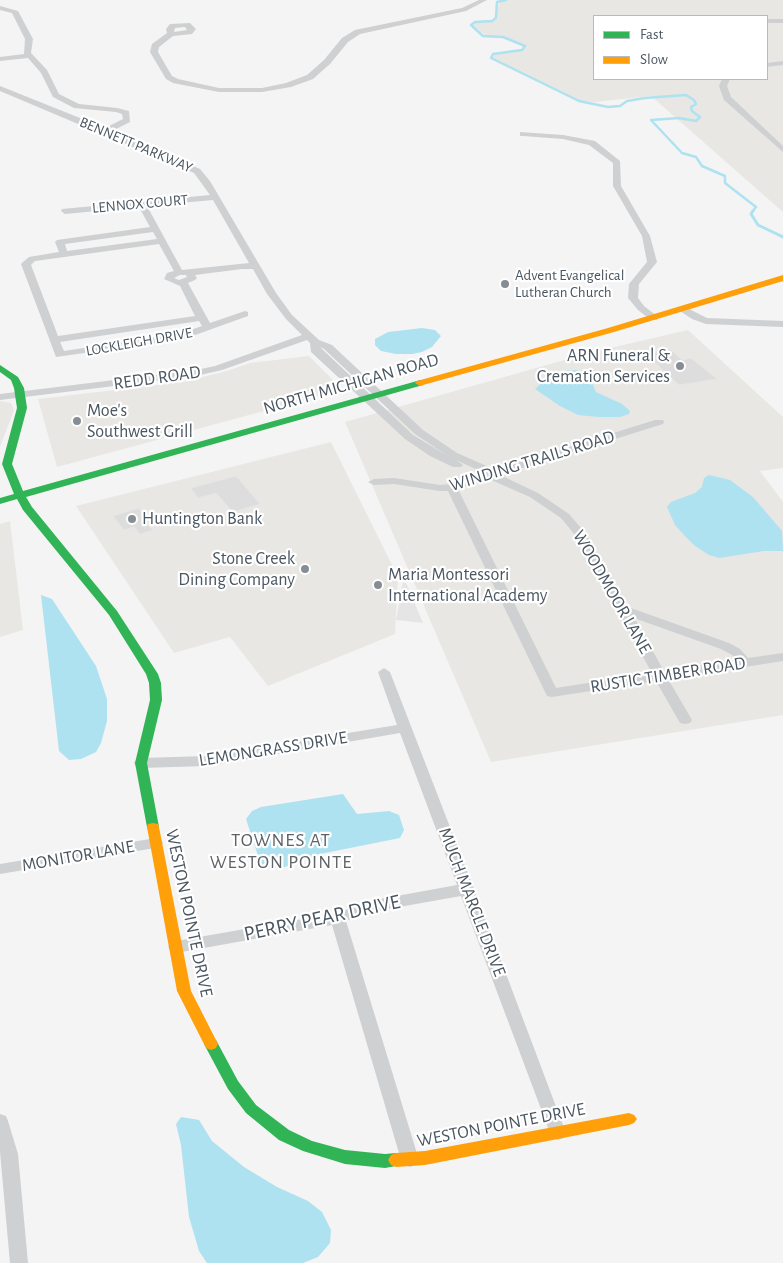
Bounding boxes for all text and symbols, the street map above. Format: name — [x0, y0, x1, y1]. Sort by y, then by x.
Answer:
legend — [593, 15, 768, 80]
text: Fast — [640, 27, 663, 42]
text: Slow — [640, 52, 668, 67]
street label: BENNETT PARKWAY — [77, 113, 195, 177]
street label: LENNOX COURT — [91, 191, 189, 217]
place label: Advent Evangelical Lutheran Church — [515, 266, 624, 301]
marker: Advent Evangelical Lutheran Church — [499, 278, 511, 290]
street label: LOCKLEIGH DRIVE — [84, 324, 194, 360]
place label: ARN Funeral & Cremation Services — [537, 345, 670, 388]
street label: NORTH MICHIGAN ROAD — [261, 349, 441, 419]
marker: ARN Funeral & Cremation Services — [674, 360, 686, 372]
street label: REDD ROAD — [112, 361, 202, 395]
place label: Moe's Southwest Grill — [87, 400, 193, 442]
marker: Moe's Southwest Grill — [71, 415, 83, 427]
street label: WINDING TRAILS ROAD — [447, 426, 617, 496]
place label: Huntington Bank — [142, 508, 262, 530]
marker: Huntington Bank — [126, 513, 138, 525]
street label: WOODMOOR LANE — [568, 526, 656, 658]
place label: Stone Creek Dining Company — [178, 548, 295, 590]
marker: Stone Creek Dining Company — [299, 563, 311, 575]
place label: Maria Montessori International Academy — [388, 564, 547, 606]
marker: Maria Montessori International Academy — [372, 579, 384, 591]
street label: RUSTIC TIMBER ROAD — [589, 652, 747, 698]
street label: LEMONGRASS DRIVE — [197, 727, 349, 771]
street label: MUCH MARCLE DRIVE — [434, 824, 510, 980]
street label: WESTON POINTE DRIVE — [161, 827, 217, 999]
district label: TOWNES AT WESTON POINTE — [208, 829, 354, 873]
street label: MONITOR LANE — [20, 835, 136, 877]
street label: PERRY PEAR DRIVE — [242, 889, 402, 947]
street label: WESTON POINTE DRIVE — [415, 1098, 587, 1152]

